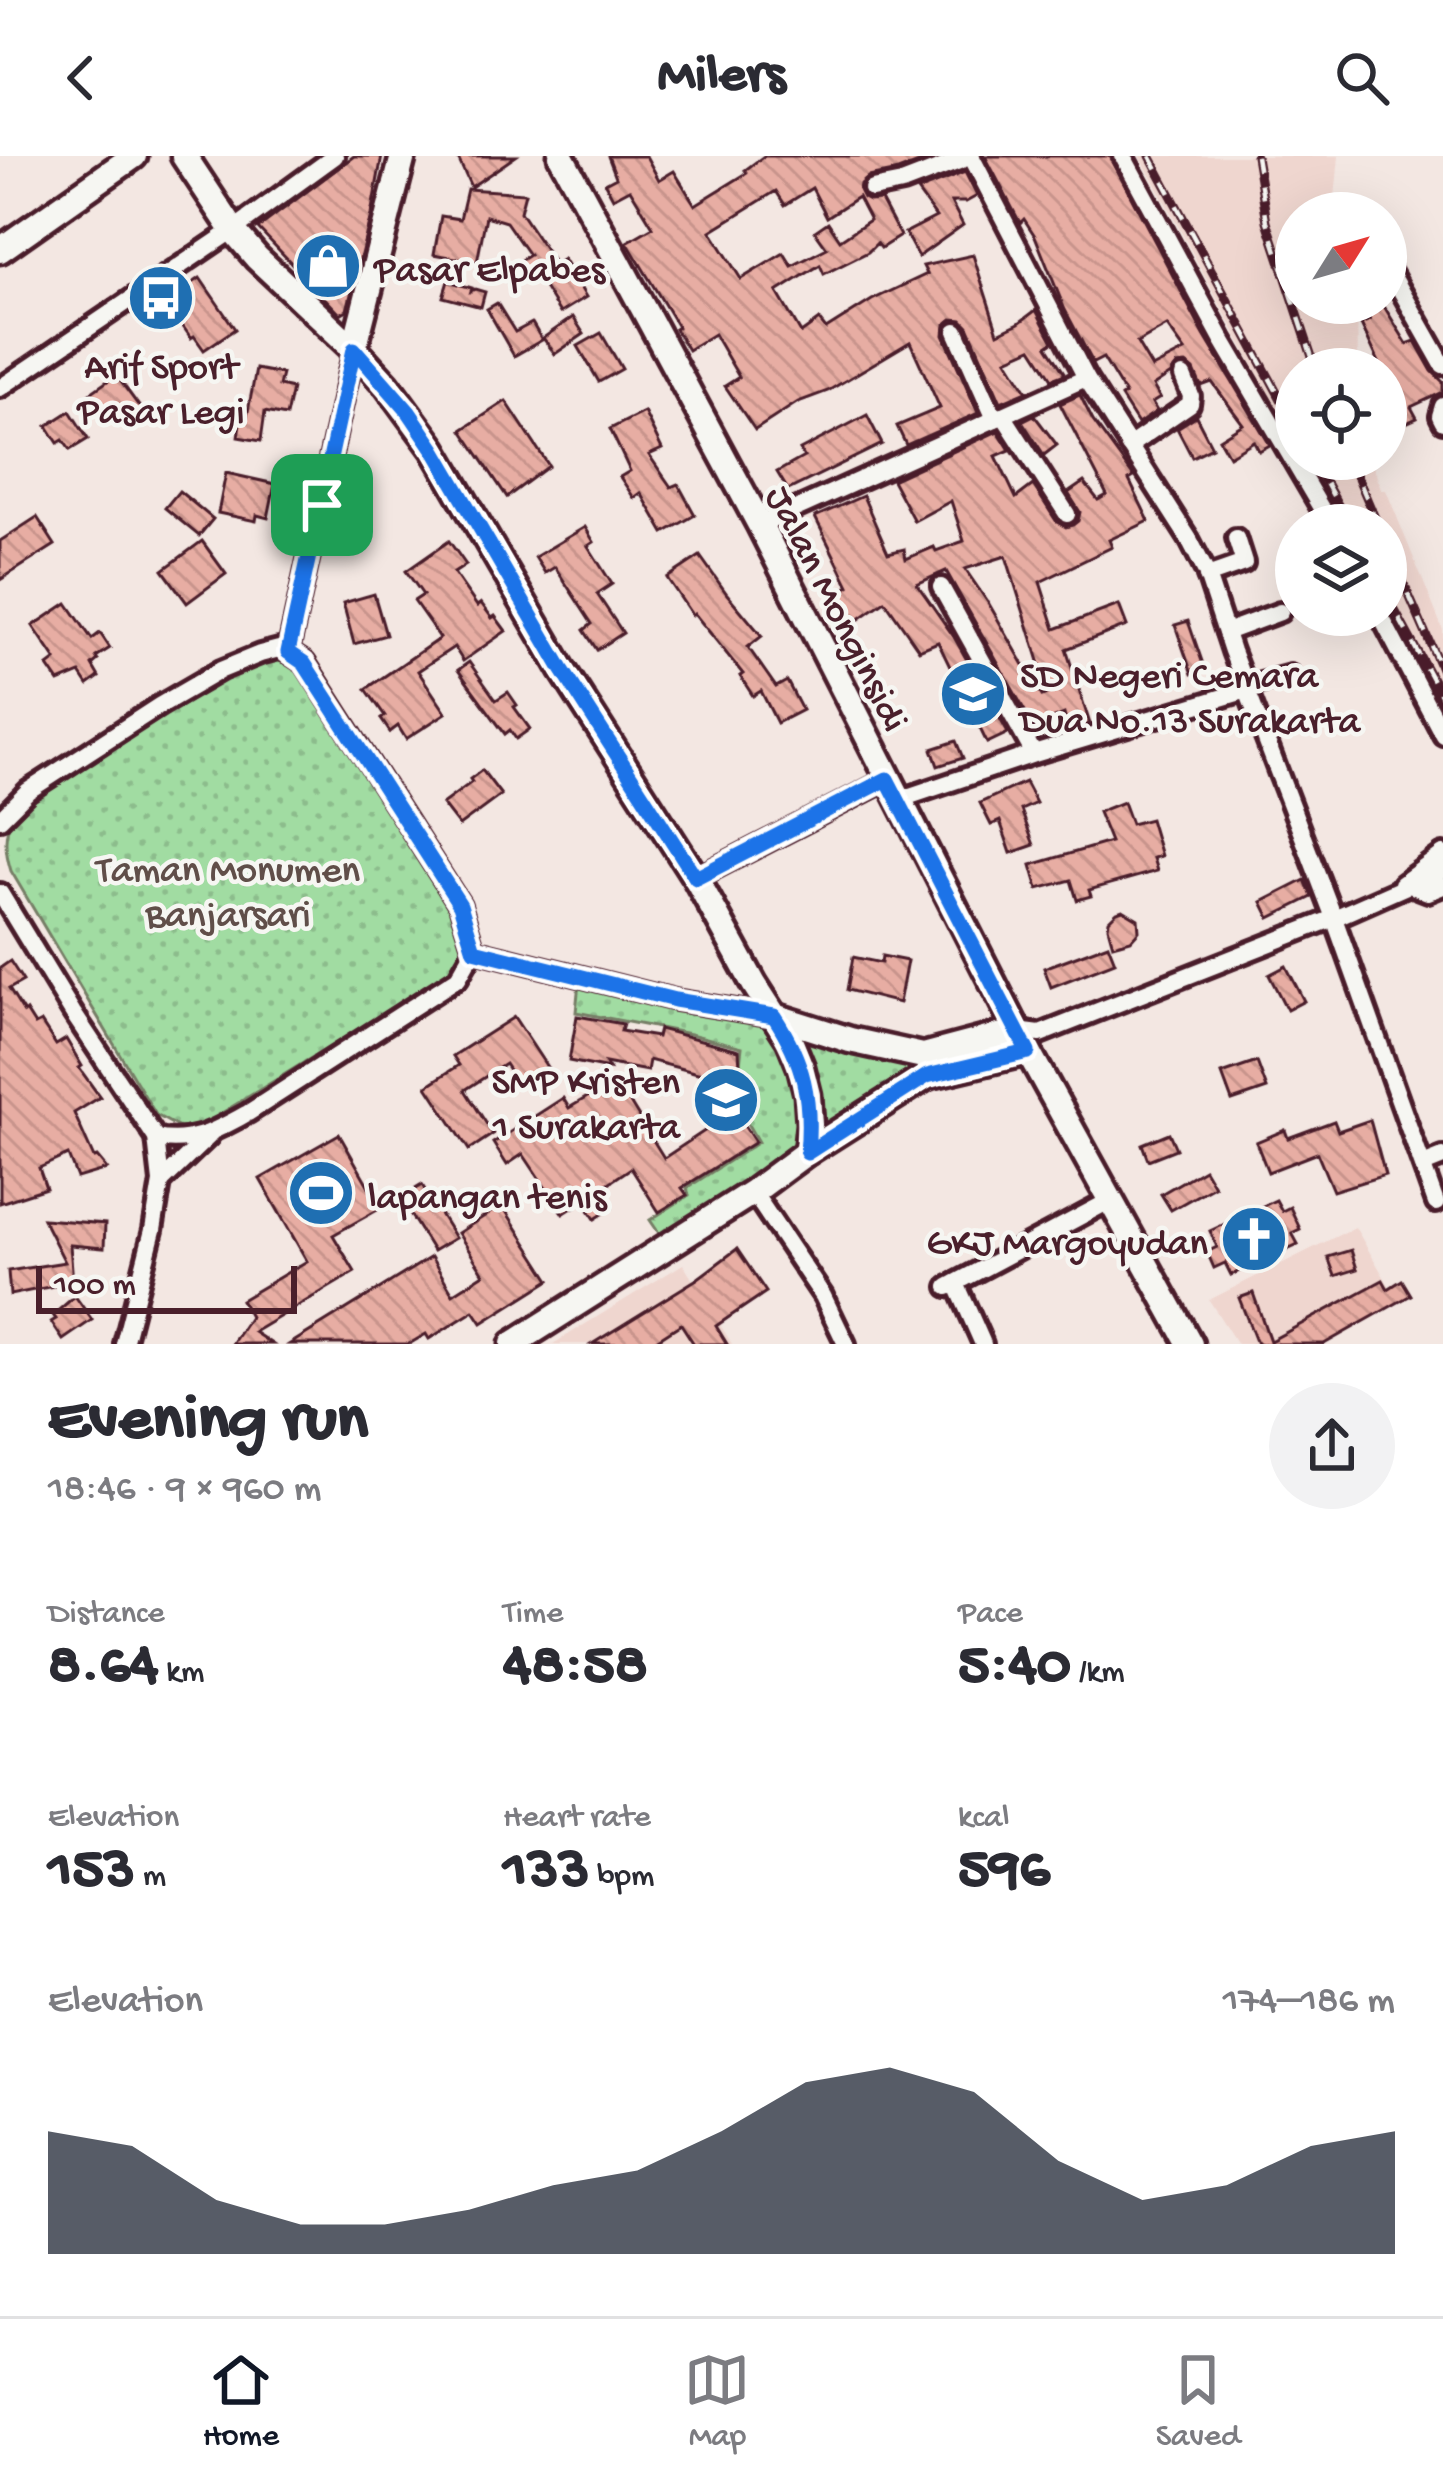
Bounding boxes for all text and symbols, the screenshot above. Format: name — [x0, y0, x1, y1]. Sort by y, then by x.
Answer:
icon: back — [48, 45, 114, 111]
icon: search — [1329, 45, 1395, 111]
text: Milers — [658, 46, 785, 110]
north arrow — [1275, 192, 1407, 324]
map controls — [1275, 192, 1407, 636]
shop icon: Pasar Elpabes — [293, 231, 363, 301]
place label: Pasar Elpabes — [372, 250, 607, 296]
bus stop icon: Arif Sport Pasar Legi — [126, 263, 196, 333]
place label: Arif Sport Pasar Legi — [75, 347, 245, 438]
button: locate — [1275, 348, 1407, 480]
pin — [271, 454, 373, 556]
icon: arrive — [289, 472, 355, 538]
street label: Jalan Monginsidi — [752, 480, 915, 741]
button: layers — [1275, 504, 1407, 636]
place label: SD Negeri Cemara Dua No.13 Surakarta — [1017, 656, 1361, 747]
school or university icon: SD Negeri Cemara Dua No.13 Surakarta — [938, 659, 1008, 729]
park label: Taman Monumen Banjarsari — [94, 850, 361, 941]
place label: SMP Kristen 1 Surakarta — [491, 1062, 681, 1153]
school or university icon: SMP Kristen 1 Surakarta — [691, 1065, 761, 1135]
sports icon: lapangan tenis — [286, 1158, 356, 1228]
place label: lapangan tenis — [368, 1177, 608, 1223]
church icon: GKJ Margoyudan — [1219, 1204, 1289, 1274]
place label: GKJ Margoyudan — [927, 1223, 1208, 1269]
scale bar — [36, 1260, 297, 1313]
text: 100 m — [54, 1268, 136, 1306]
button: share — [1269, 1383, 1395, 1509]
text: Evening run — [48, 1384, 368, 1462]
text: 18:46 · 9 × 960 m — [48, 1468, 322, 1514]
text: Distance — [48, 1596, 165, 1634]
text: Time — [503, 1596, 563, 1634]
text: Pace — [958, 1596, 1023, 1634]
text: 8.64 — [48, 1634, 159, 1704]
text: 48:58 — [503, 1634, 648, 1704]
text: 5:40 — [958, 1634, 1071, 1704]
text: km — [159, 1655, 204, 1693]
text: /km — [1071, 1655, 1125, 1693]
text: Elevation — [48, 1800, 179, 1838]
text: Heart rate — [503, 1800, 651, 1838]
text: kcal — [958, 1800, 1010, 1838]
text: 153 — [48, 1838, 135, 1908]
text: 133 — [503, 1838, 590, 1908]
text: 596 — [958, 1838, 1050, 1908]
text: m — [135, 1859, 166, 1897]
text: bpm — [590, 1859, 654, 1897]
text: Elevation — [48, 1980, 203, 2026]
text: 174–186 m — [1223, 1980, 1395, 2026]
tab: Home — [203, 2347, 279, 2457]
tab: Map — [684, 2347, 750, 2457]
tab: Saved — [1156, 2347, 1240, 2457]

